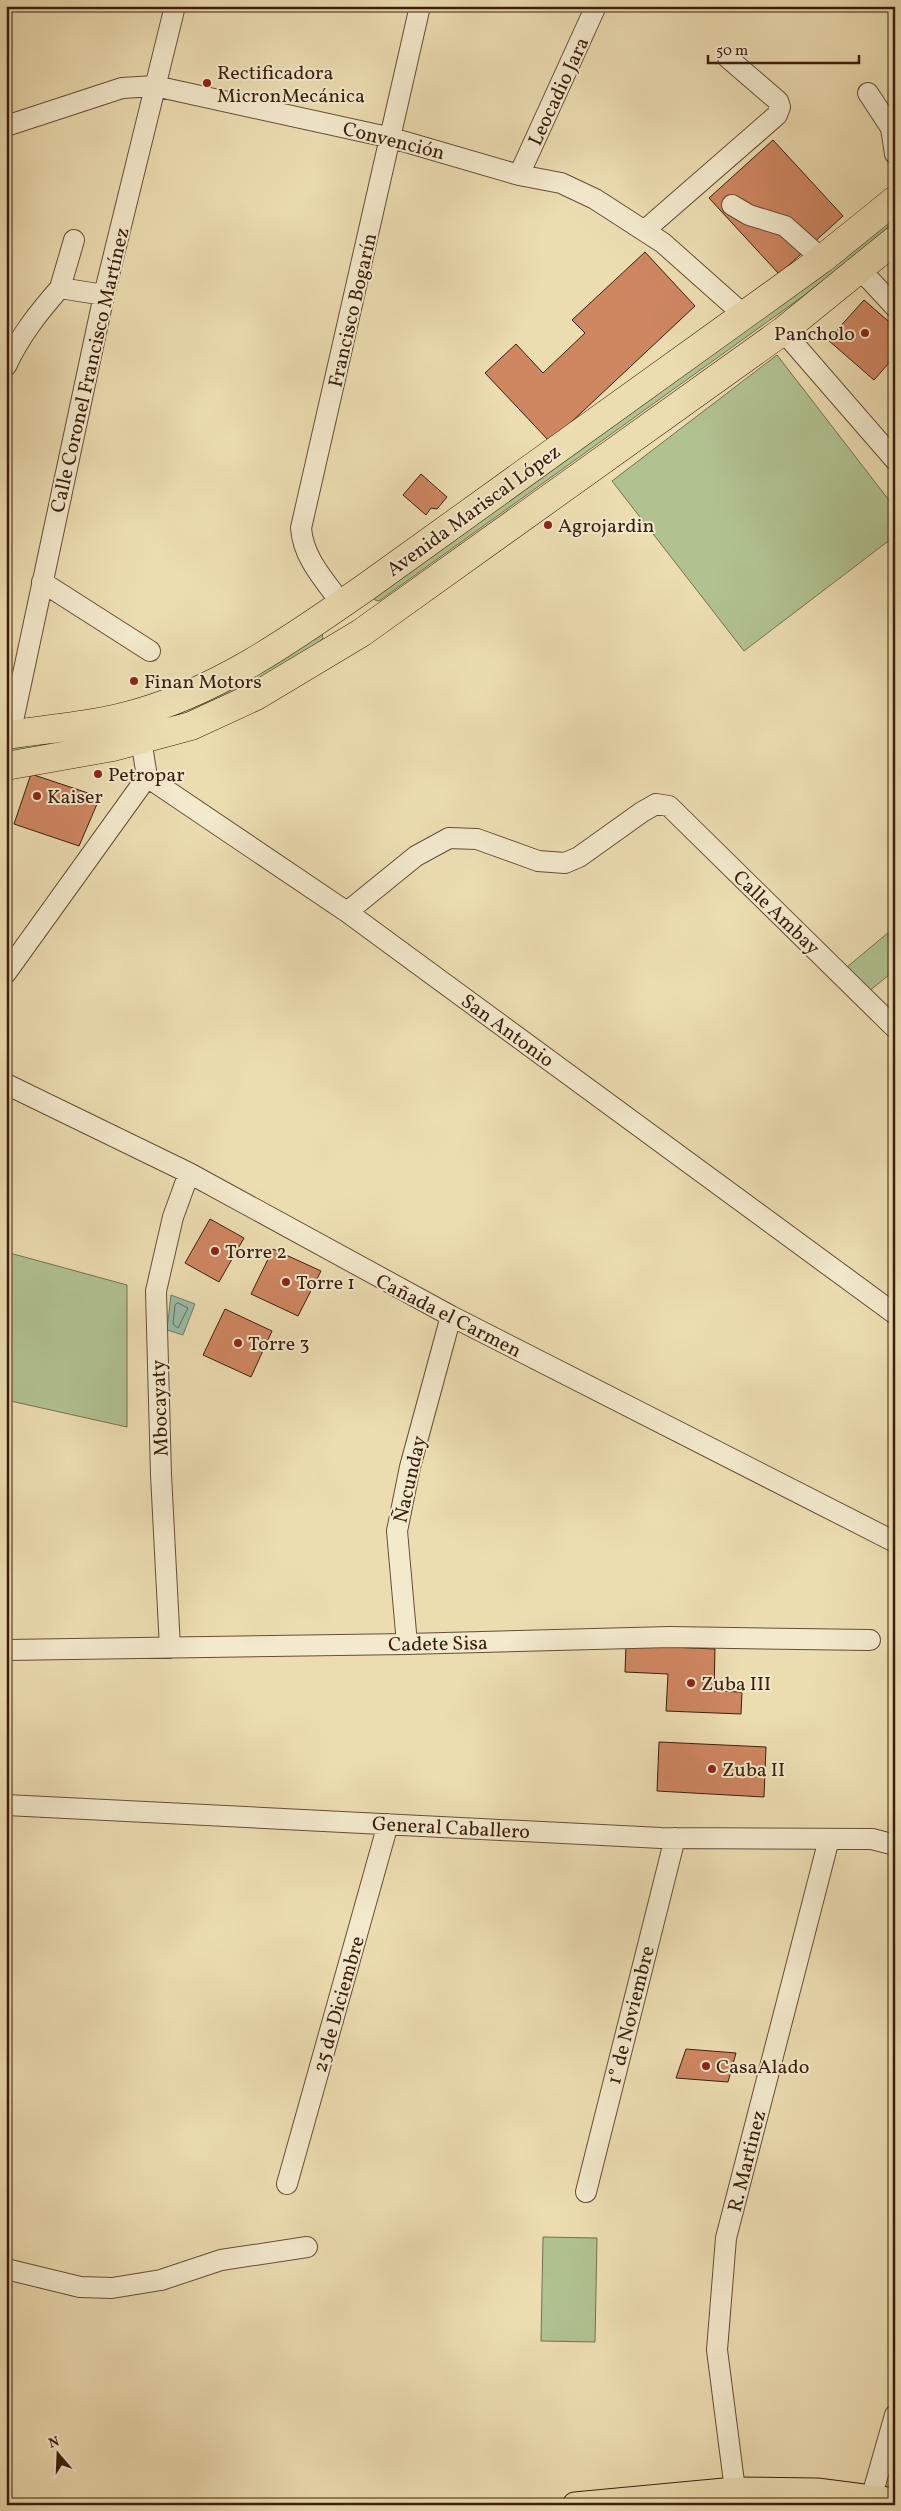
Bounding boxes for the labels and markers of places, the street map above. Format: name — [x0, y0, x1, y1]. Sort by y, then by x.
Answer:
place label: Rectificadora MicronMecánica — [217, 60, 365, 111]
marker: Rectificadora MicronMecánica — [201, 77, 213, 89]
place label: Pancholo — [774, 321, 855, 349]
marker: Pancholo — [859, 327, 871, 339]
place label: Agrojardin — [558, 513, 655, 541]
marker: Agrojardin — [542, 519, 554, 531]
place label: Finan Motors — [144, 669, 262, 697]
marker: Finan Motors — [128, 675, 140, 687]
place label: Petropar — [108, 762, 185, 790]
marker: Petropar — [92, 768, 104, 780]
place label: Kaiser — [47, 784, 103, 812]
marker: Kaiser — [31, 790, 43, 802]
place label: Torre 2 — [225, 1239, 287, 1267]
marker: Torre 2 — [209, 1245, 221, 1257]
place label: Torre 1 — [296, 1270, 355, 1298]
marker: Torre 1 — [280, 1276, 292, 1288]
place label: Torre 3 — [248, 1331, 309, 1359]
marker: Torre 3 — [232, 1337, 244, 1349]
place label: Zuba III — [701, 1671, 771, 1699]
marker: Zuba III — [685, 1677, 697, 1689]
place label: Zuba II — [722, 1757, 785, 1785]
marker: Zuba II — [706, 1763, 718, 1775]
place label: CasaAlado — [716, 2054, 809, 2082]
marker: CasaAlado — [700, 2060, 712, 2072]

